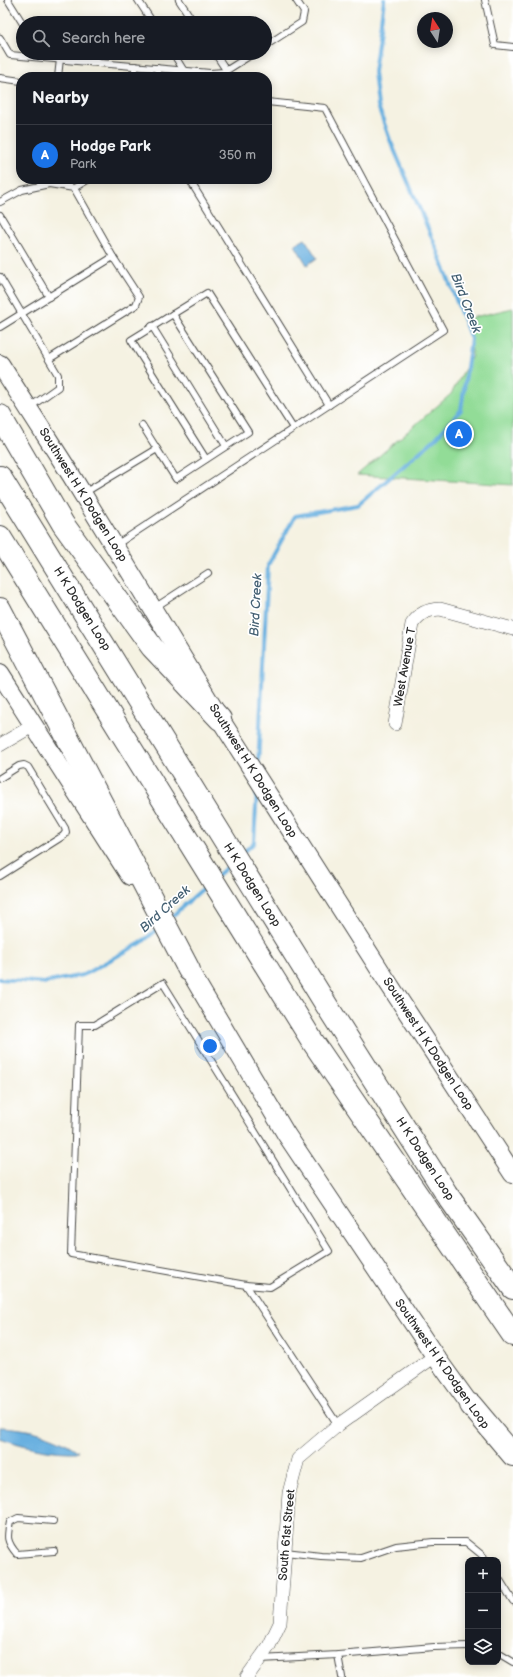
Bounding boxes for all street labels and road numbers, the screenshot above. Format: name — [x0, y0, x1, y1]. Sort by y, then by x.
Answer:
street label: Southwest H K Dodgen Loop — [35, 425, 131, 565]
street label: H K Dodgen Loop — [50, 564, 114, 654]
street label: West Avenue T — [391, 625, 420, 708]
street label: Southwest H K Dodgen Loop — [205, 701, 301, 841]
street label: H K Dodgen Loop — [220, 840, 284, 930]
street label: Southwest H K Dodgen Loop — [379, 975, 477, 1113]
street label: H K Dodgen Loop — [392, 1114, 458, 1204]
street label: Southwest H K Dodgen Loop — [391, 1296, 493, 1432]
street label: South 61st Street — [276, 1488, 298, 1581]

